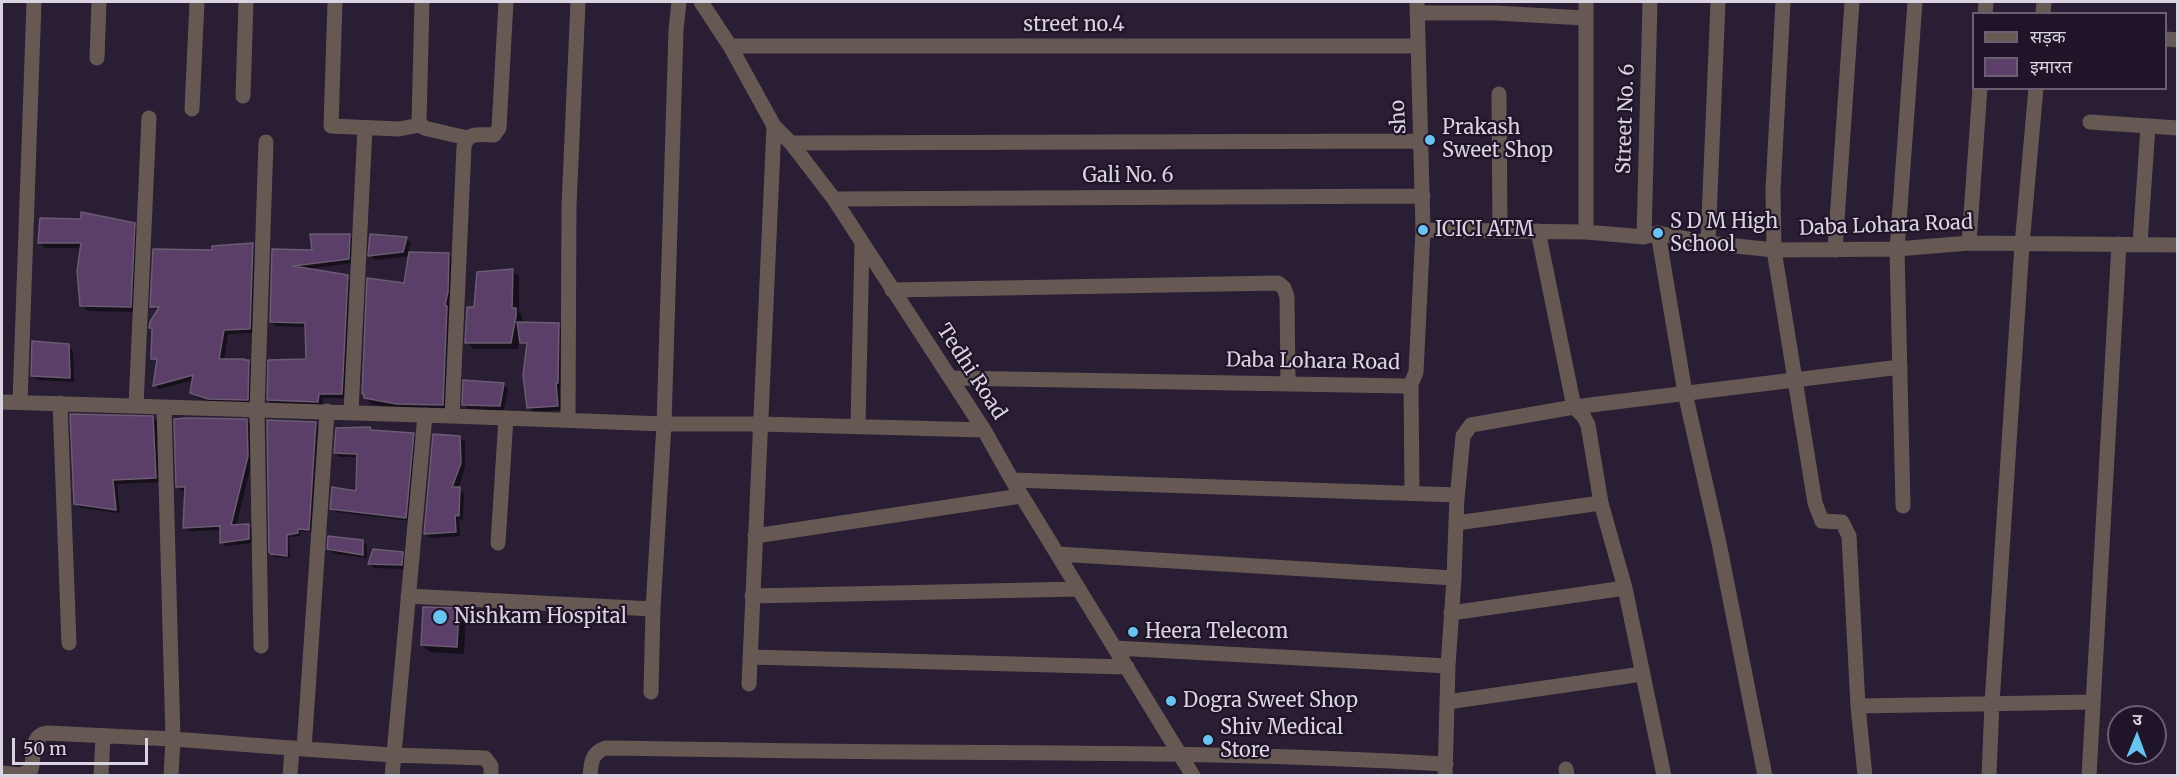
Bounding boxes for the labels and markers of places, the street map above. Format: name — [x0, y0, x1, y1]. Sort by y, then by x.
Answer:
place label: Prakash Sweet Shop — [1442, 116, 1553, 163]
marker: Prakash Sweet Shop — [1423, 133, 1437, 147]
place label: S D M High School — [1670, 210, 1778, 257]
place label: ICICI ATM — [1435, 218, 1534, 242]
marker: ICICI ATM — [1416, 223, 1430, 237]
marker: S D M High School — [1651, 226, 1665, 240]
place label: Nishkam Hospital — [454, 605, 627, 629]
marker: Nishkam Hospital — [431, 608, 449, 626]
place label: Heera Telecom — [1145, 620, 1288, 644]
marker: Heera Telecom — [1126, 625, 1140, 639]
place label: Dogra Sweet Shop — [1183, 689, 1358, 713]
marker: Dogra Sweet Shop — [1164, 694, 1178, 708]
place label: Shiv Medical Store — [1220, 716, 1343, 763]
marker: Shiv Medical Store — [1201, 733, 1215, 747]

